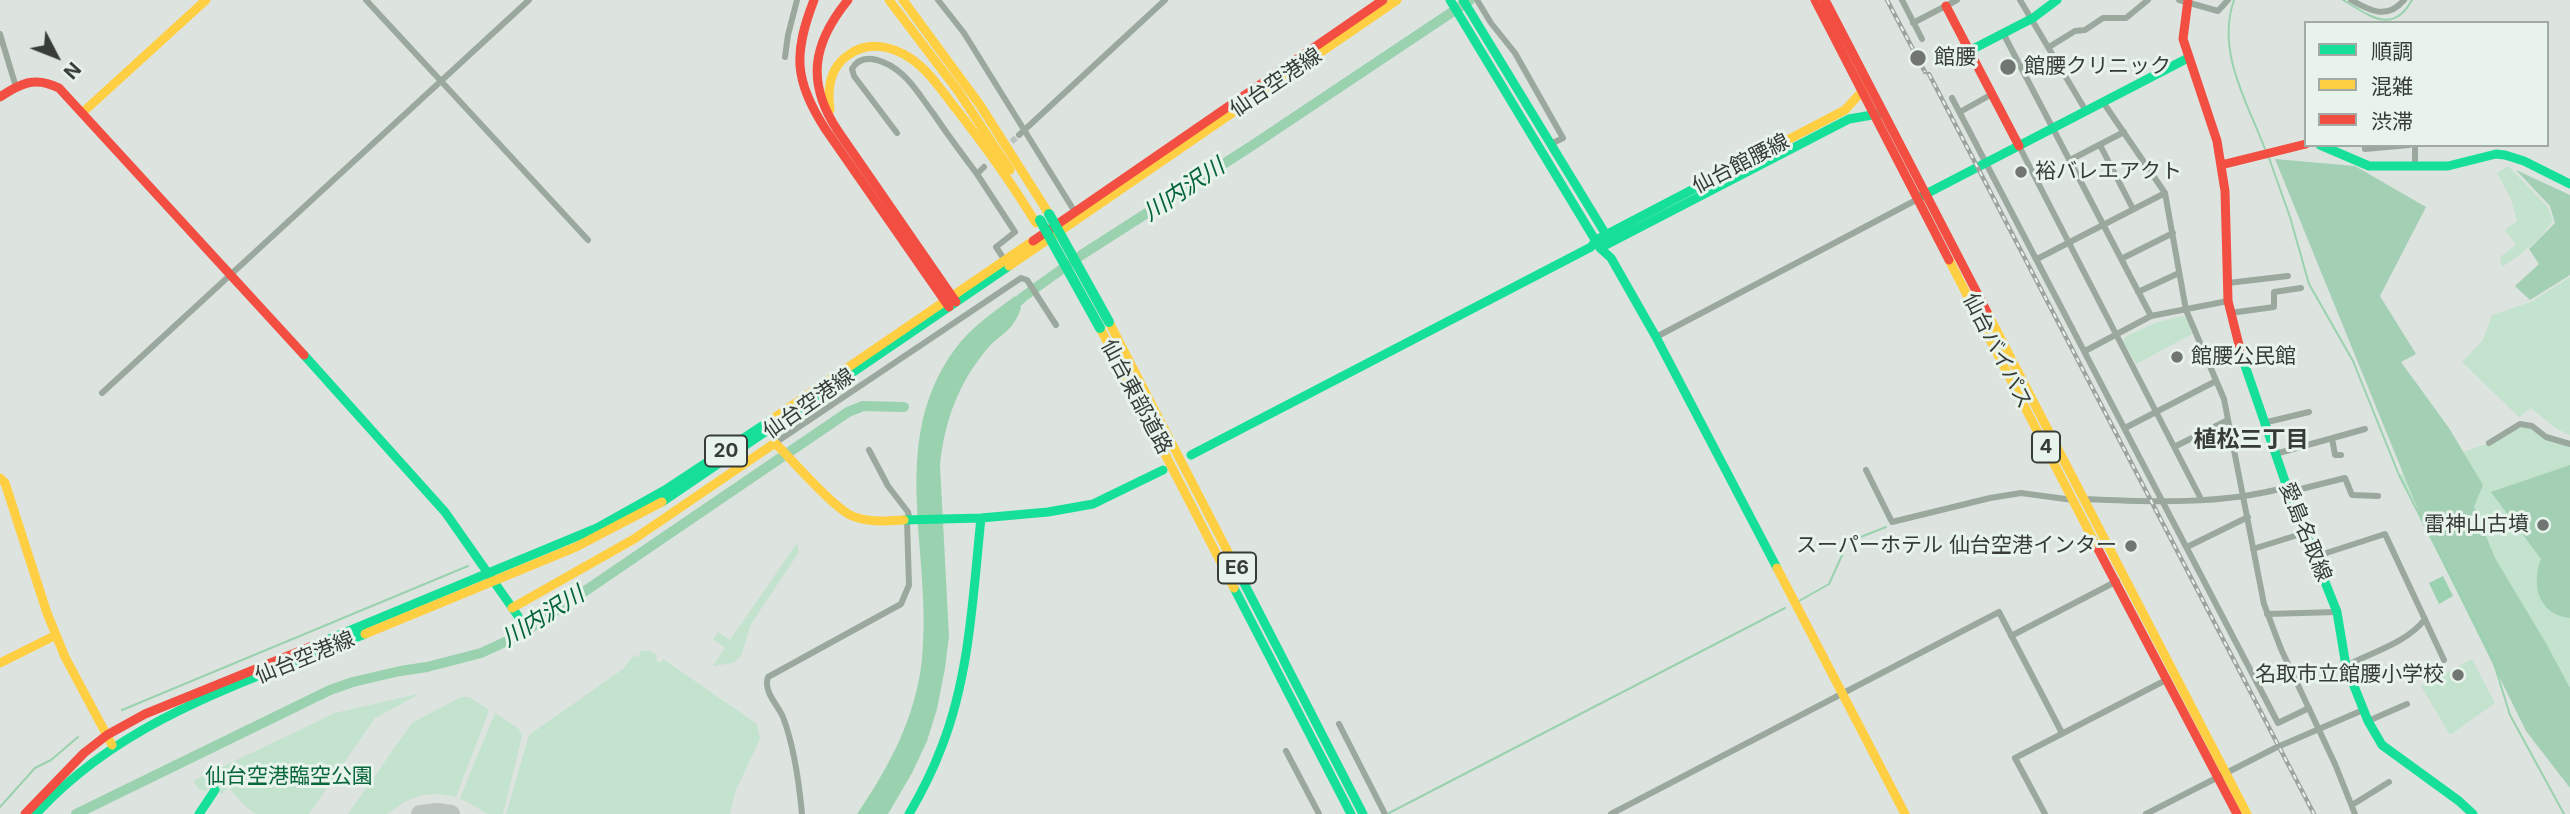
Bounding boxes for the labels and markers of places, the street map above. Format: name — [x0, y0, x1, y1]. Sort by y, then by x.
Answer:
place label: 館腰 — [1934, 45, 1976, 71]
marker: 館腰 — [1908, 48, 1928, 68]
place label: 館腰クリニック — [2024, 54, 2171, 80]
marker: 館腰クリニック — [1998, 57, 2018, 77]
place label: 裕バレエアクト — [2035, 159, 2182, 185]
marker: 裕バレエアクト — [2013, 164, 2029, 180]
place label: 館腰公民館 — [2191, 344, 2296, 370]
marker: 館腰公民館 — [2169, 349, 2185, 365]
place label: 雷神山古墳 — [2424, 512, 2529, 538]
marker: 雷神山古墳 — [2535, 517, 2551, 533]
place label: スーパーホテル 仙台空港インター — [1796, 533, 2117, 559]
marker: スーパーホテル 仙台空港インター — [2123, 538, 2139, 554]
place label: 名取市立館腰小学校 — [2255, 662, 2444, 688]
marker: 名取市立館腰小学校 — [2450, 667, 2466, 683]

